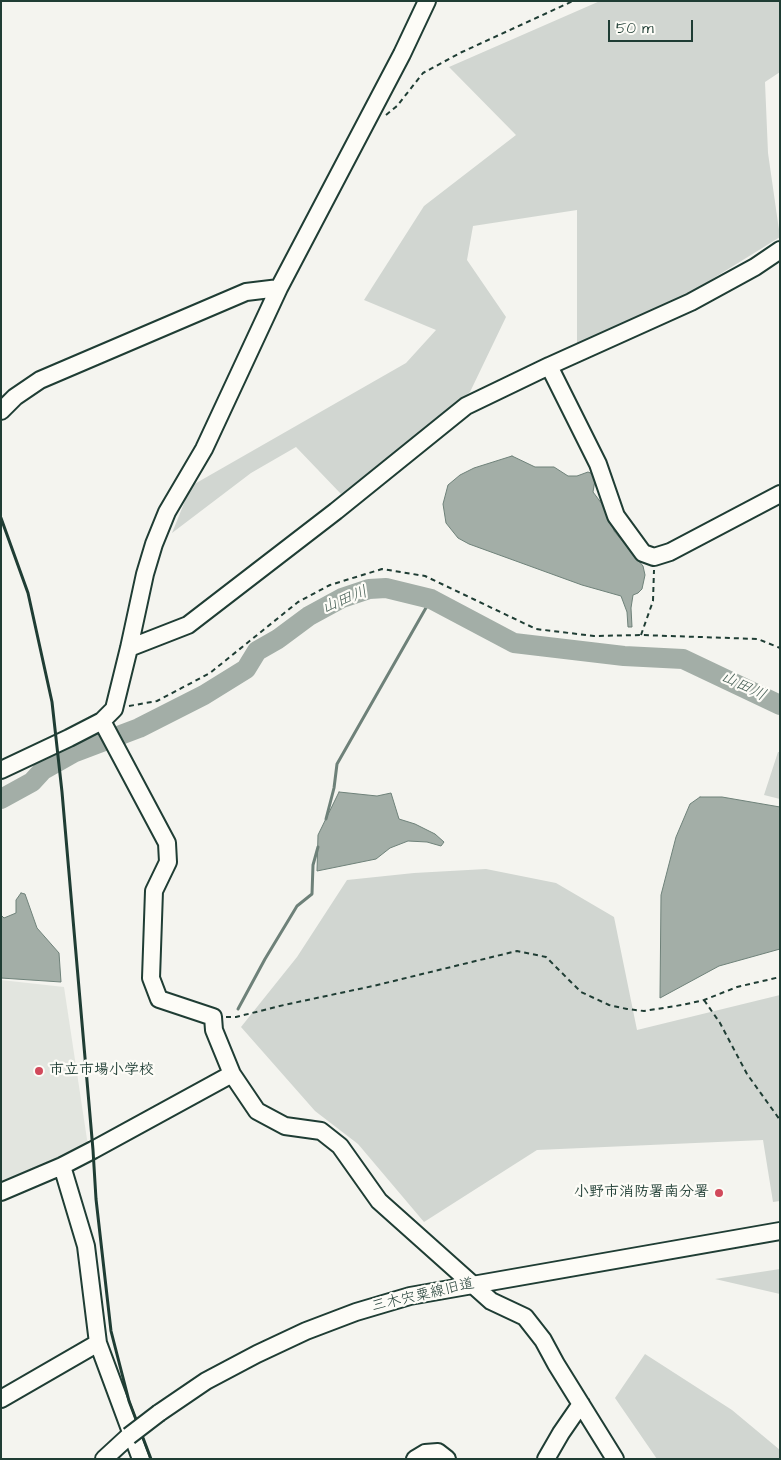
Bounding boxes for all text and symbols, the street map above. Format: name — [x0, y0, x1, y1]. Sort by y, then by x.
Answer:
scale bar — [611, 10, 696, 42]
text: 50 m — [616, 18, 654, 39]
water label: 山田川 — [319, 583, 371, 619]
water label: 山田川 — [717, 668, 769, 706]
place label: 市立市場小学校 — [49, 1062, 154, 1080]
marker: 市立市場小学校 — [33, 1065, 45, 1077]
place label: 小野市消防署南分署 — [574, 1184, 709, 1202]
marker: 小野市消防署南分署 — [713, 1187, 725, 1199]
street label: 三木宍粟線旧道 — [370, 1275, 476, 1317]

